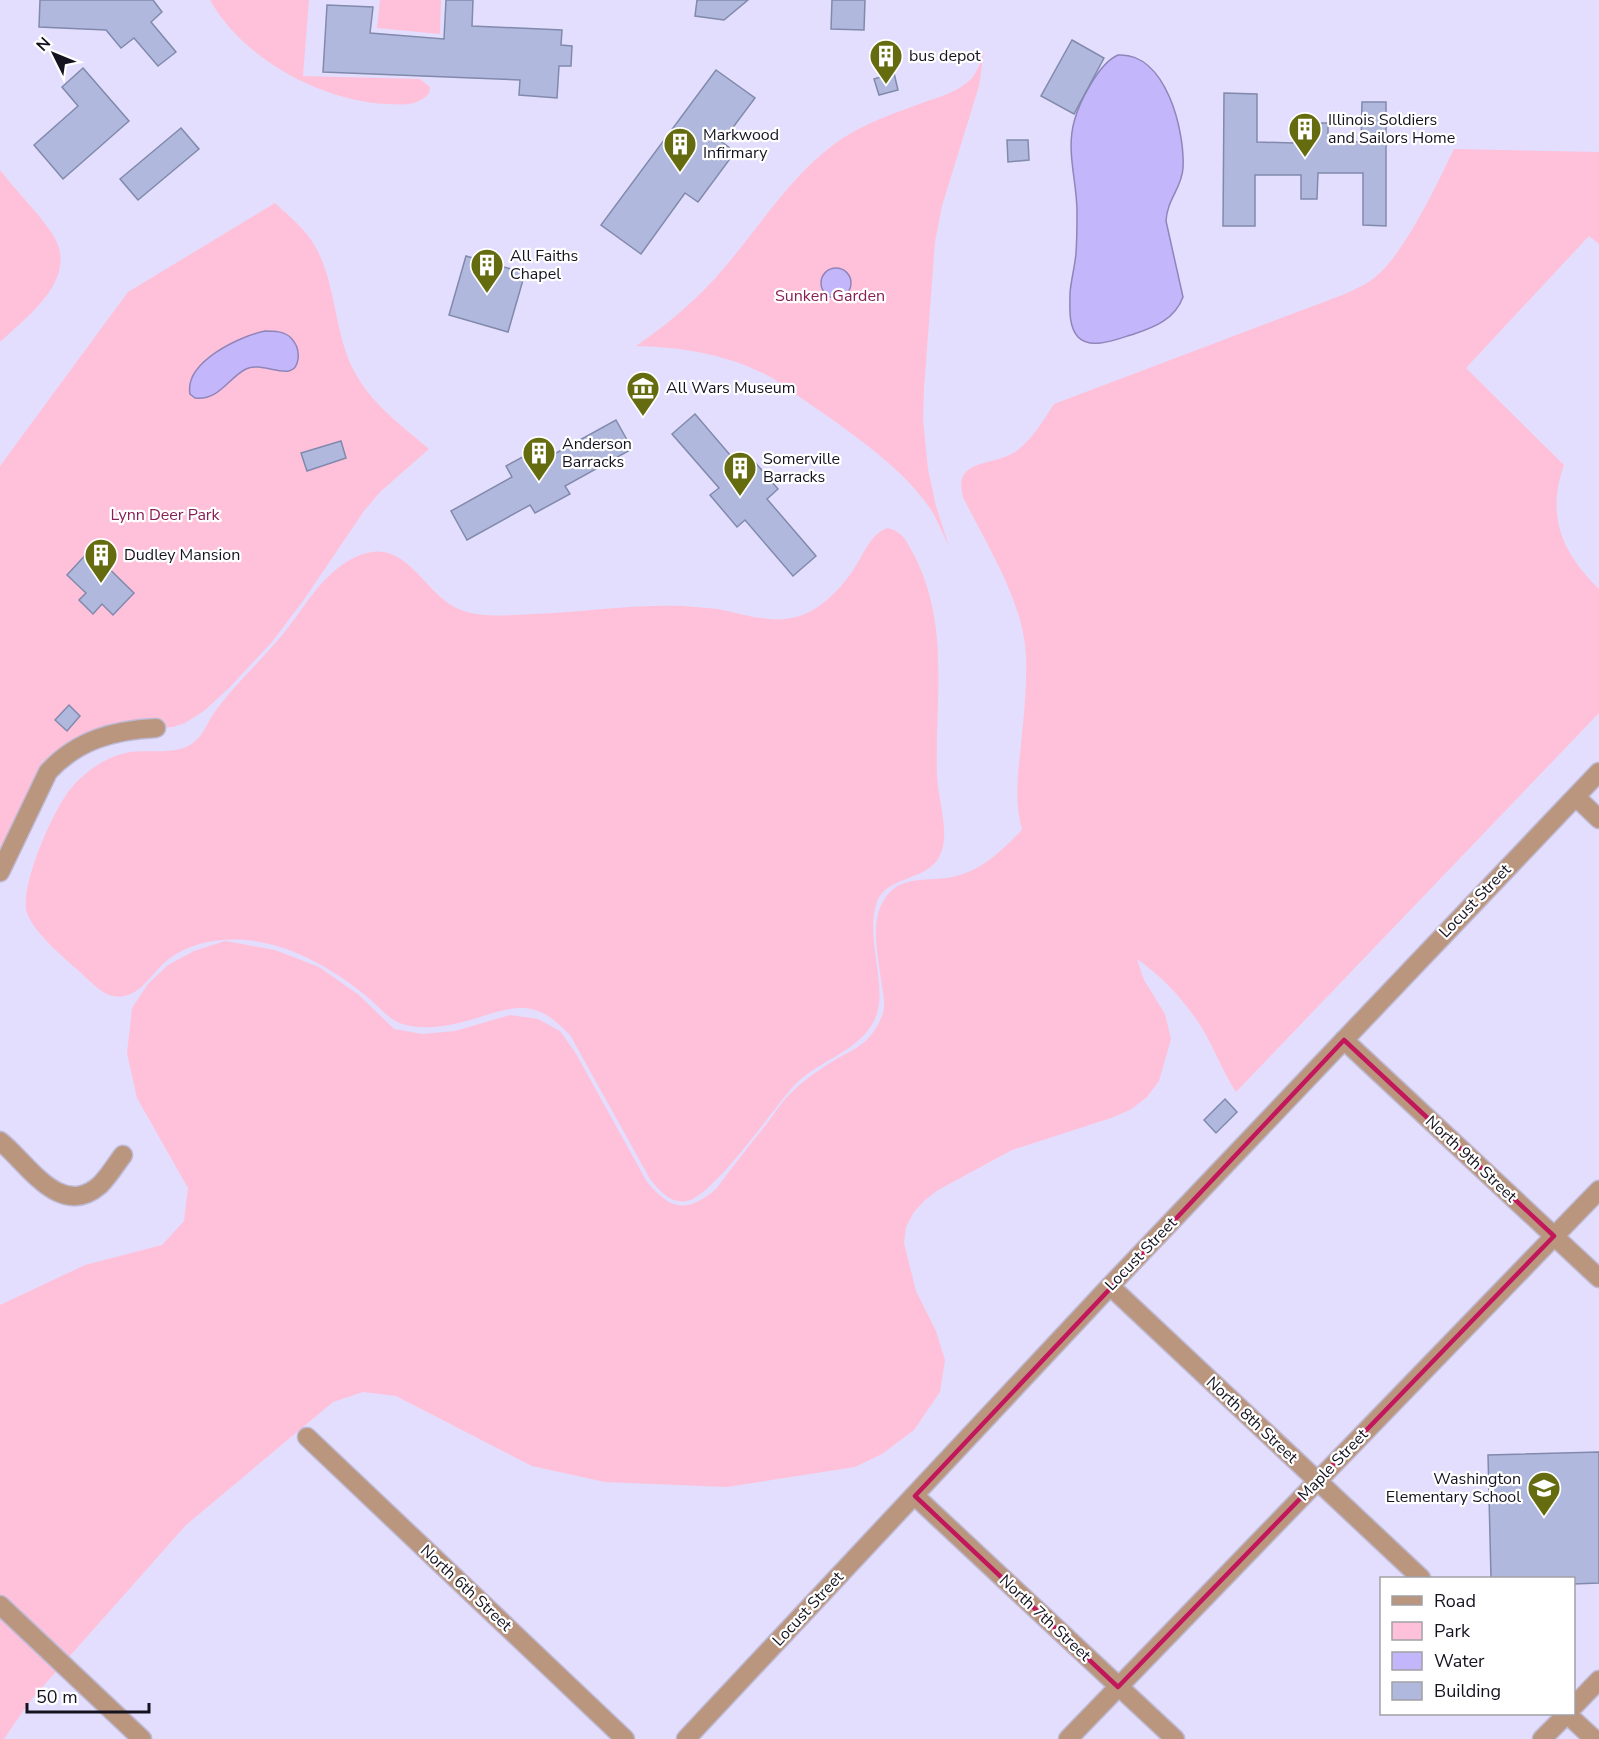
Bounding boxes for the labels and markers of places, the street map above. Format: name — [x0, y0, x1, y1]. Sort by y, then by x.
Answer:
building icon: bus depot — [868, 38, 904, 85]
place label: bus depot — [909, 45, 981, 67]
place label: Illinois Soldiers and Sailors Home — [1328, 109, 1455, 149]
building icon: Illinois Soldiers and Sailors Home — [1287, 111, 1323, 158]
place label: Markwood Infirmary — [703, 124, 779, 164]
building icon: Markwood Infirmary — [662, 126, 698, 173]
place label: All Faiths Chapel — [510, 245, 578, 285]
building icon: All Faiths Chapel — [469, 247, 505, 294]
museum icon: All Wars Museum — [625, 370, 661, 417]
place label: All Wars Museum — [666, 377, 795, 399]
place label: Anderson Barracks — [562, 433, 632, 473]
building icon: Anderson Barracks — [521, 435, 557, 482]
place label: Somerville Barracks — [763, 448, 840, 488]
building icon: Somerville Barracks — [722, 450, 758, 497]
building icon: Dudley Mansion — [83, 537, 119, 584]
place label: Dudley Mansion — [124, 544, 240, 566]
place label: Washington Elementary School — [1386, 1468, 1521, 1508]
school or university icon: Washington Elementary School — [1526, 1470, 1562, 1517]

